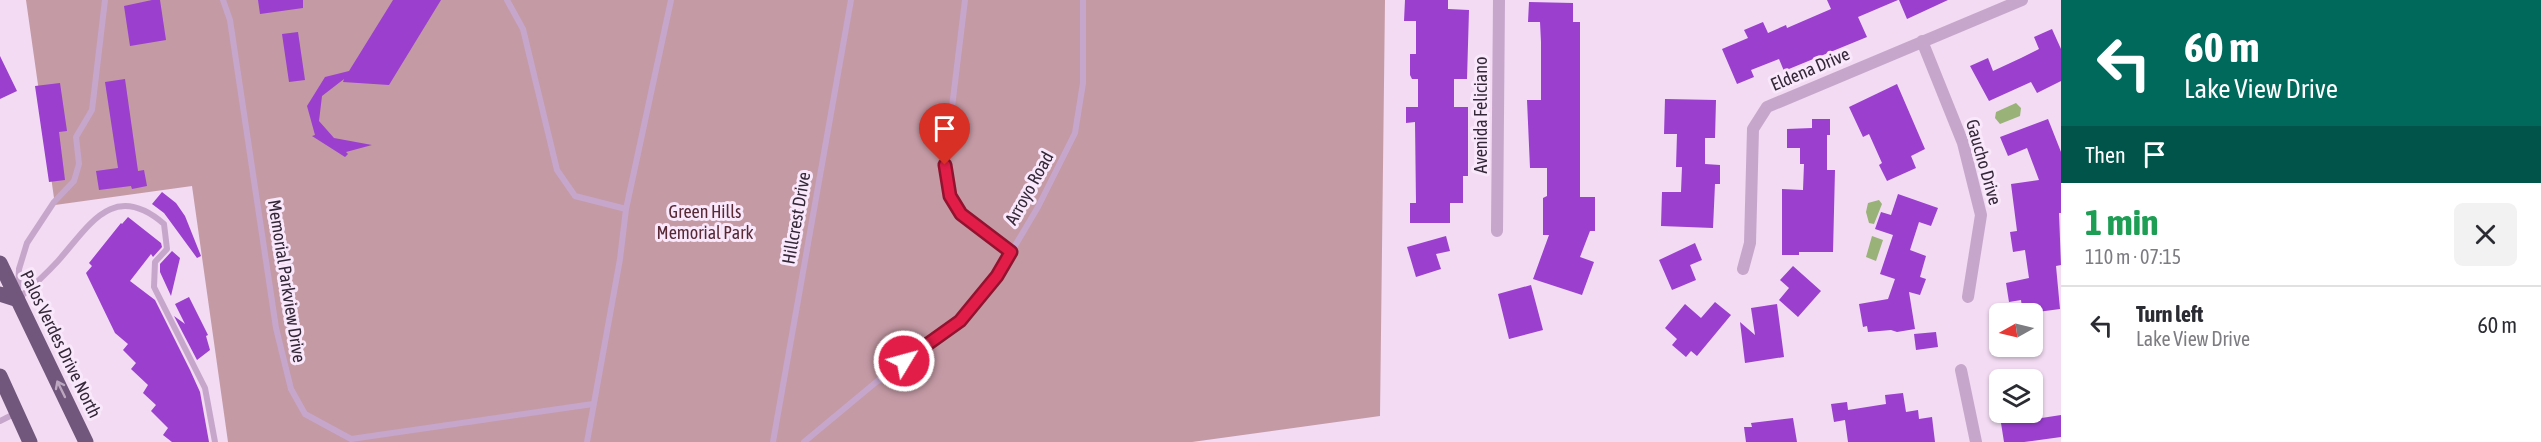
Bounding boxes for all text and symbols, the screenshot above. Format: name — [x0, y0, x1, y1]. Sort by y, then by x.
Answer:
text: 60 m — [2184, 23, 2259, 71]
icon: left — [2085, 24, 2163, 102]
street label: Eldena Drive — [1767, 43, 1853, 95]
street label: Avenida Feliciano — [1470, 57, 1491, 173]
text: Lake View Drive — [2184, 73, 2338, 104]
pin — [919, 103, 970, 165]
icon: arrive — [928, 112, 961, 145]
street label: Gaucho Drive — [1962, 117, 2006, 207]
icon: arrive — [2138, 138, 2171, 171]
text: Then — [2085, 142, 2126, 168]
street label: Arroyo Road — [1000, 148, 1058, 228]
street label: Hillcrest Drive — [778, 170, 814, 266]
street label: Memorial Parkview Drive — [264, 198, 310, 364]
park label: Green Hills Memorial Park — [657, 201, 753, 243]
text: 1 min — [2085, 201, 2159, 243]
button: close — [2454, 203, 2517, 266]
text: 110 m · 07:15 — [2085, 245, 2181, 268]
street label: Palos Verdes Drive North — [16, 267, 106, 421]
text: Turn left — [2136, 301, 2203, 327]
north arrow — [1989, 303, 2043, 357]
map controls — [1989, 303, 2043, 423]
icon: left — [2085, 309, 2118, 342]
text: 60 m — [2477, 312, 2517, 338]
text: Lake View Drive — [2136, 327, 2250, 350]
position arrow — [872, 329, 936, 393]
button: layers — [1989, 369, 2043, 423]
one-way arrow — [54, 381, 66, 399]

